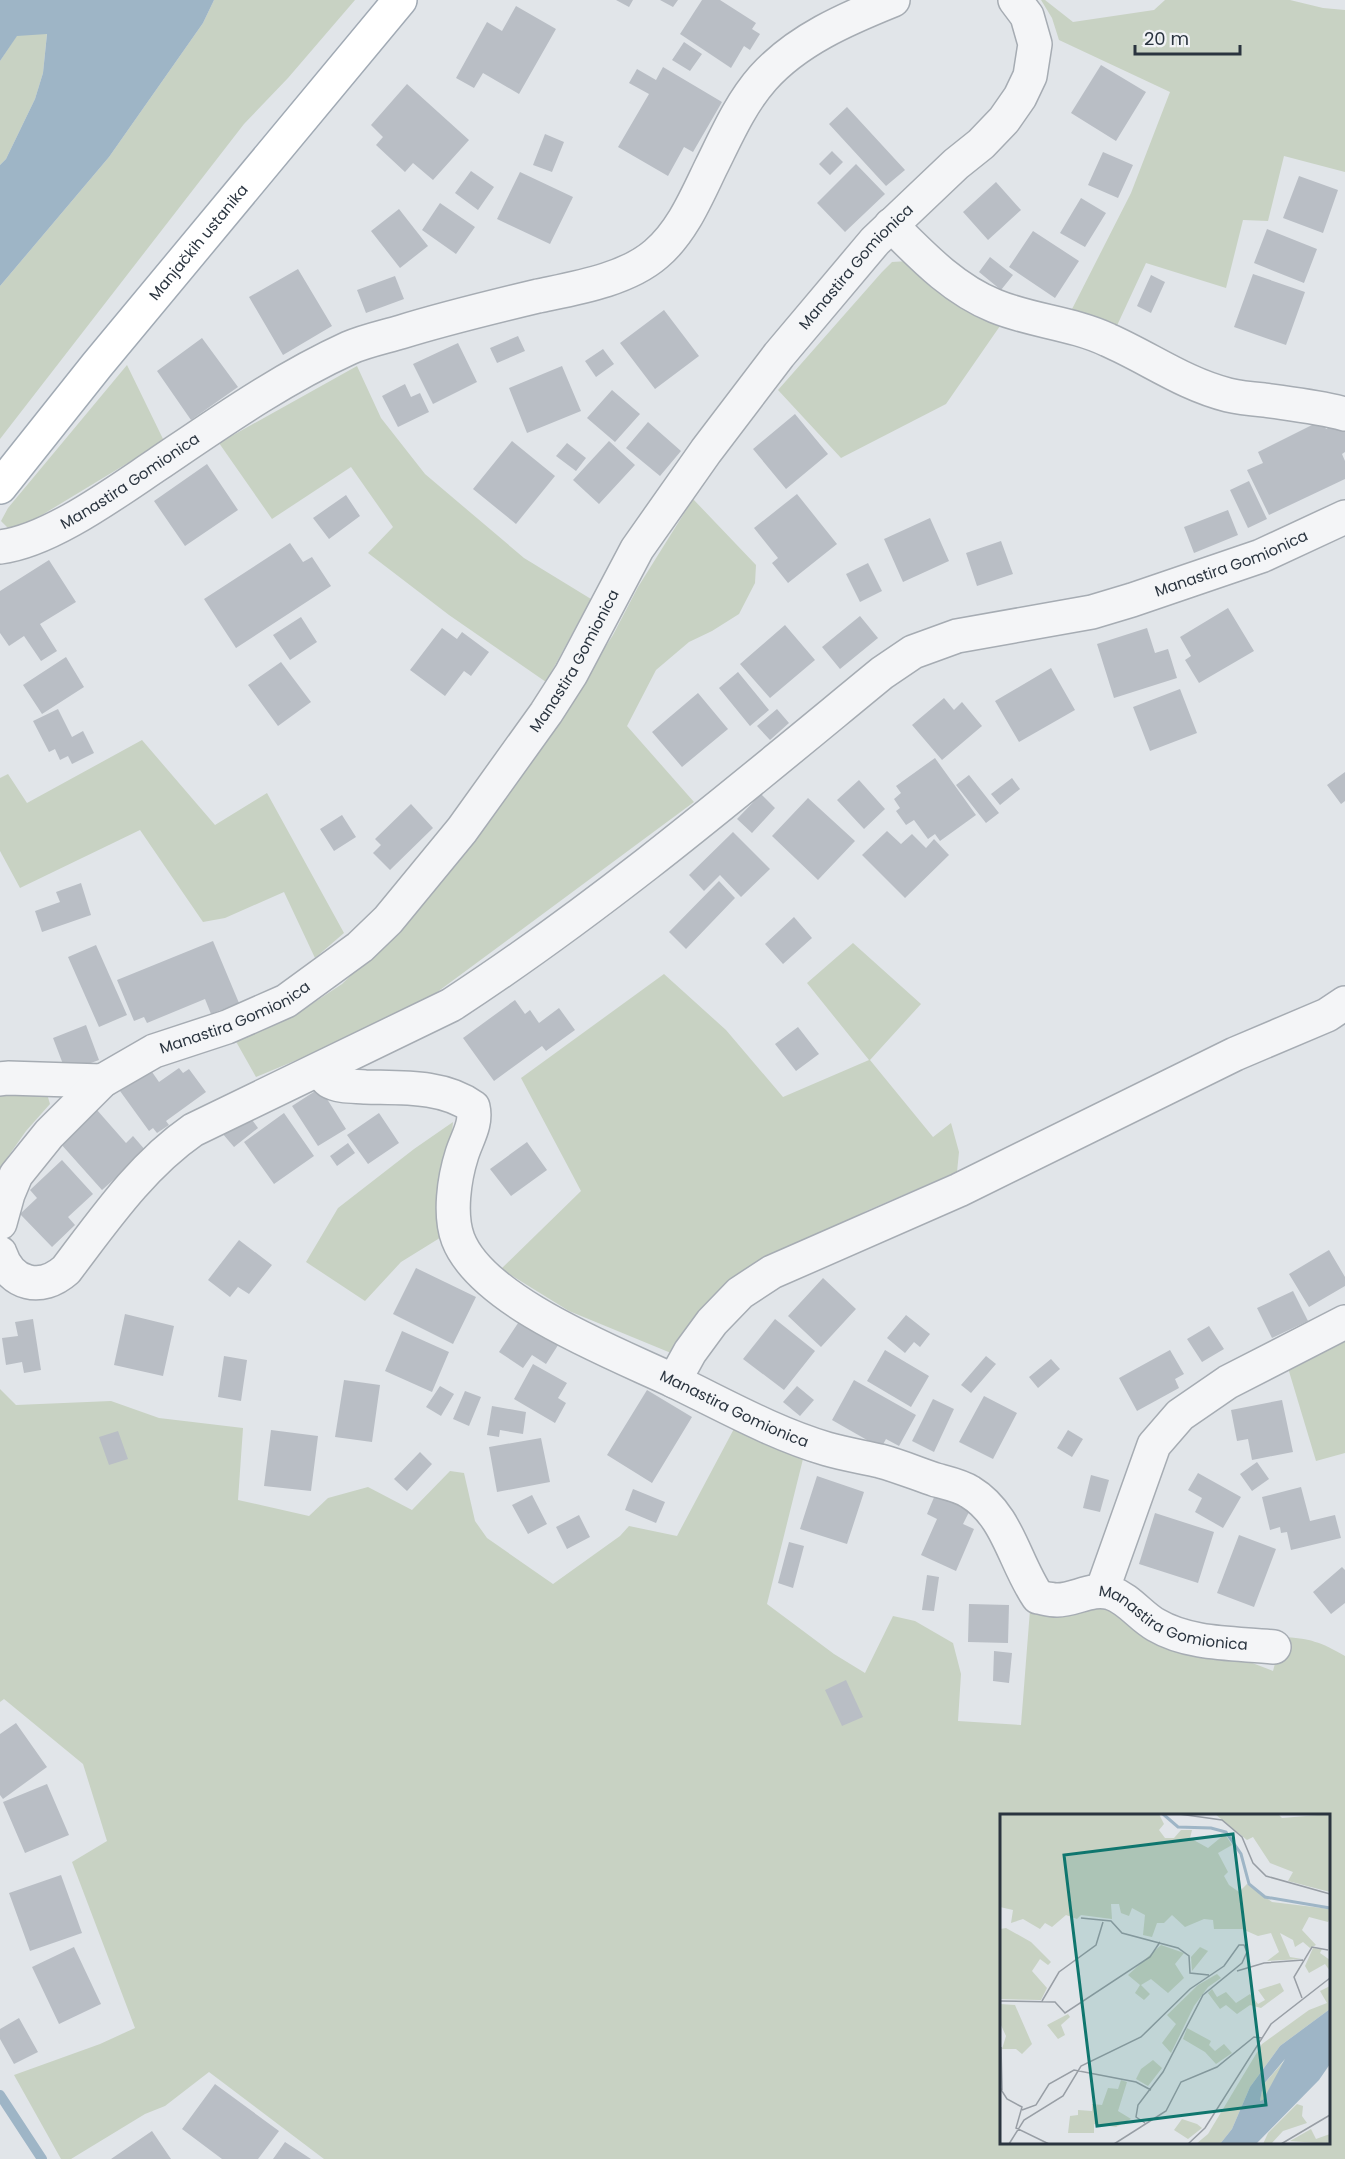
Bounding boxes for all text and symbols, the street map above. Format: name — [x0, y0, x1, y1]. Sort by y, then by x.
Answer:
scale bar — [1135, 18, 1240, 56]
text: 20 m — [1144, 26, 1189, 51]
street label: Manjačkih ustanika — [144, 180, 253, 305]
street label: Manastira Gomionica — [794, 199, 918, 334]
street label: Manastira Gomionica — [56, 428, 204, 534]
street label: Manastira Gomionica — [1152, 525, 1311, 601]
street label: Manastira Gomionica — [524, 586, 624, 737]
street label: Manastira Gomionica — [157, 976, 314, 1058]
street label: Manastira Gomionica — [657, 1365, 812, 1452]
street label: Manastira Gomionica — [1098, 1580, 1248, 1655]
inset map — [1000, 1814, 1330, 2144]

